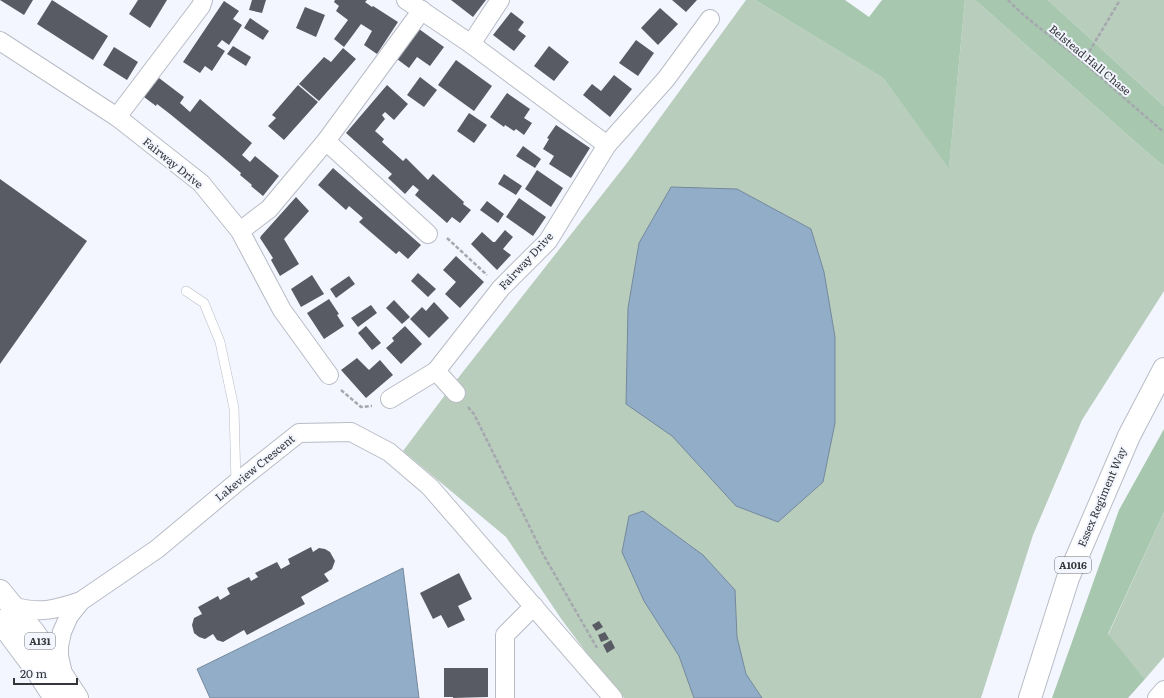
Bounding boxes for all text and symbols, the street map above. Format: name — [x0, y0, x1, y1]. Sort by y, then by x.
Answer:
street label: Belstead Hall Chase — [1046, 20, 1135, 98]
street label: Fairway Drive — [140, 133, 207, 192]
street label: Fairway Drive — [494, 228, 556, 293]
street label: Lakeview Crescent — [211, 430, 298, 504]
street label: Essex Regiment Way — [1073, 443, 1130, 549]
road number: A1016 — [1055, 557, 1091, 573]
road number: A131 — [25, 633, 55, 649]
scale bar — [14, 660, 77, 686]
text: 20 m — [20, 664, 47, 682]

